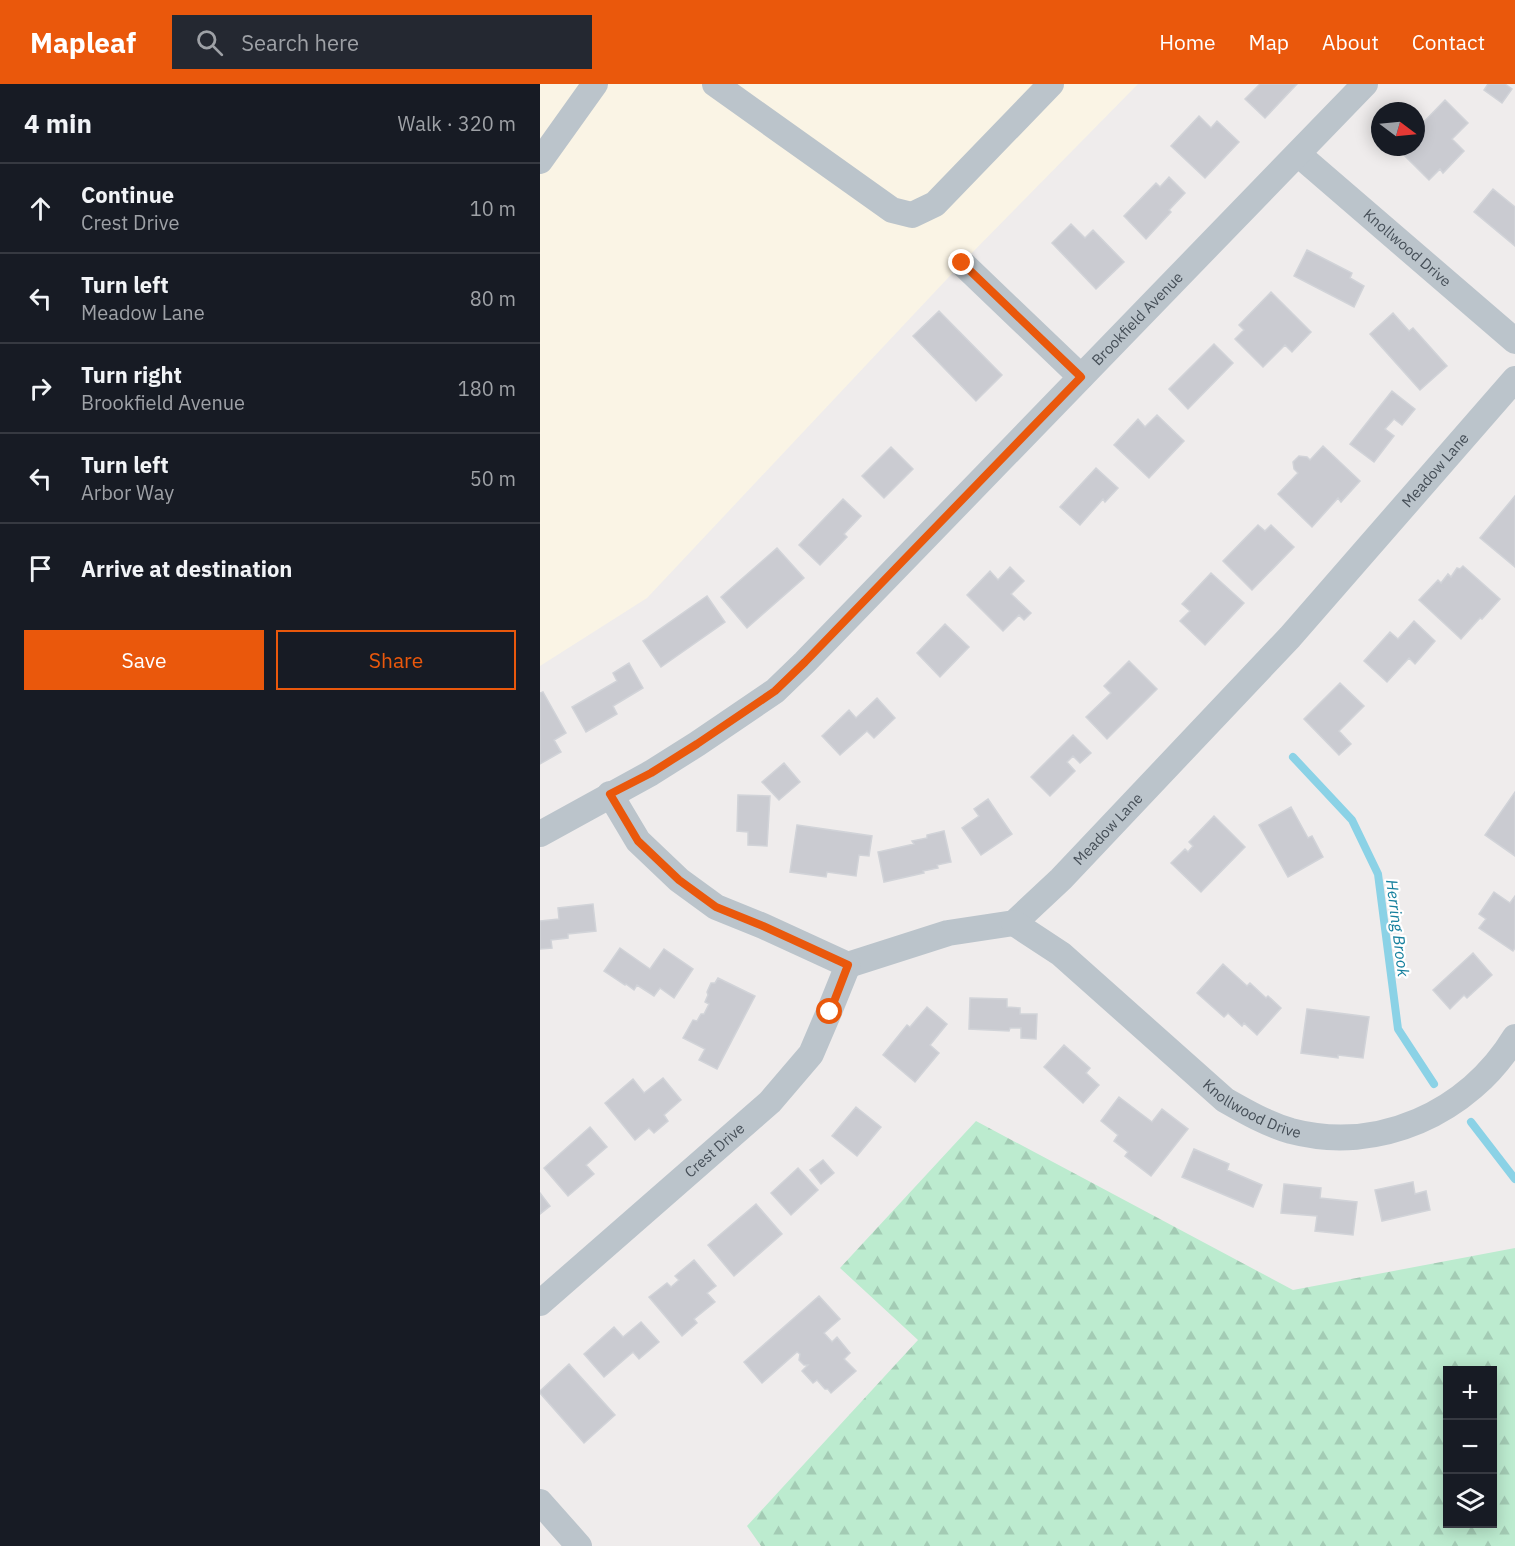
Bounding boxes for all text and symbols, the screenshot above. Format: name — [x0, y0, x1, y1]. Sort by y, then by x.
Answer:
search box — [172, 15, 592, 69]
text: Mapleaf — [30, 24, 136, 61]
icon: search — [193, 26, 226, 59]
text: Search here — [241, 28, 359, 57]
text: Home — [1159, 28, 1216, 56]
text: Map — [1249, 28, 1289, 56]
text: About — [1322, 28, 1379, 56]
text: Contact — [1412, 28, 1485, 56]
north arrow — [1371, 102, 1425, 156]
text: 4 min — [24, 106, 92, 140]
text: Walk · 320 m — [398, 110, 516, 137]
text: Continue — [81, 180, 174, 209]
icon: ahead — [24, 192, 57, 225]
text: 10 m — [470, 195, 516, 222]
street label: Knollwood Drive — [1360, 205, 1455, 291]
text: Crest Drive — [81, 209, 179, 236]
route end — [948, 249, 974, 275]
street label: Brookfield Avenue — [1088, 268, 1187, 369]
text: Turn left — [81, 270, 169, 299]
icon: left — [24, 282, 57, 315]
text: 80 m — [470, 285, 516, 312]
text: Meadow Lane — [81, 299, 205, 326]
text: Turn right — [81, 360, 182, 389]
icon: right — [24, 372, 57, 405]
text: 180 m — [458, 375, 516, 402]
text: Brookfield Avenue — [81, 389, 245, 416]
street label: Meadow Lane — [1397, 429, 1473, 511]
text: Turn left — [81, 450, 169, 479]
icon: left — [24, 462, 57, 495]
text: 50 m — [470, 465, 516, 492]
text: Arbor Way — [81, 479, 174, 506]
icon: arrive — [24, 552, 57, 585]
text: Arrive at destination — [81, 554, 292, 583]
button: Save — [24, 630, 264, 690]
button: Share — [276, 630, 516, 690]
street label: Meadow Lane — [1069, 789, 1147, 869]
water label: Herring Brook — [1382, 878, 1414, 978]
route start — [816, 998, 842, 1024]
street label: Knollwood Drive — [1199, 1075, 1303, 1142]
street label: Crest Drive — [680, 1118, 748, 1181]
map controls — [1443, 1366, 1497, 1528]
button: + — [1443, 1366, 1497, 1420]
button: − — [1443, 1420, 1497, 1474]
button: layers — [1443, 1474, 1497, 1528]

